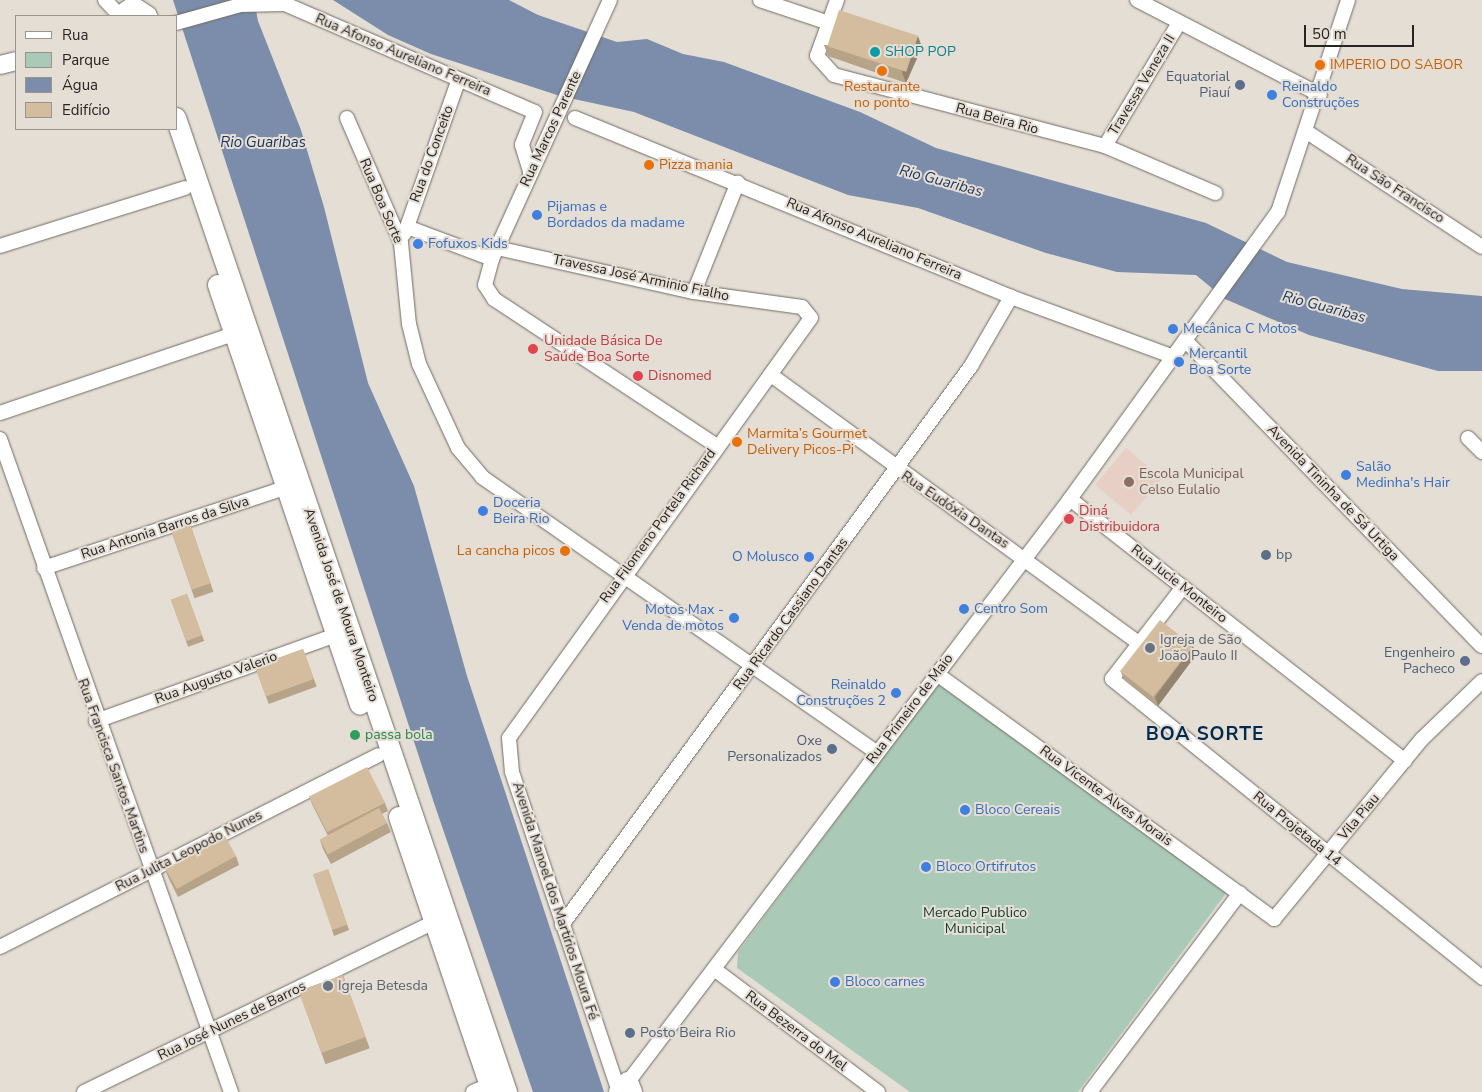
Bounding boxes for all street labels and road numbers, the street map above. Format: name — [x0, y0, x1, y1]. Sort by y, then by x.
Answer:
street label: Rua Afonso Aureliano Ferreira — [313, 10, 493, 100]
street label: Travessa Veneza II — [1105, 31, 1179, 139]
street label: Rua Marcos Parente — [517, 69, 585, 189]
street label: Rua Beira Rio — [954, 100, 1040, 138]
street label: Rua do Conceito — [407, 103, 457, 205]
street label: Rua São Francisco — [1343, 151, 1447, 227]
street label: Rua Boa Sorte — [356, 156, 406, 246]
street label: Rua Afonso Aureliano Ferreira — [784, 194, 964, 284]
street label: Travessa José Arminio Fialho — [551, 251, 731, 305]
street label: Avenida Tininha de Sá Urtiga — [1263, 421, 1403, 565]
street label: Rua Filomeno Portela Richard — [596, 446, 720, 606]
street label: Rua Eudóxia Dantas — [898, 468, 1012, 552]
street label: Rua Antonia Barros da Silva — [79, 493, 251, 563]
street label: Avenida José de Moura Monteiro — [300, 506, 382, 704]
street label: Rua Ricardo Cassiano Dantas — [730, 535, 852, 693]
street label: Rua Jucie Monteiro — [1128, 541, 1230, 627]
street label: Rua Augusto Valerio — [152, 648, 280, 708]
street label: Rua Primeiro de Maio — [863, 651, 957, 767]
street label: Rua Francisca Santos Martins — [74, 676, 152, 856]
street label: Rua Vicente Alves Morais — [1036, 742, 1176, 850]
street label: Avenida Manoel dos Martírios Moura Fé — [509, 780, 601, 1022]
street label: Rua Projetada 14 — [1249, 788, 1345, 870]
street label: Vila Piau — [1335, 790, 1383, 844]
street label: Rua Julita Leopodo Nunes — [113, 807, 265, 895]
street label: Rua José Nunes de Barros — [155, 978, 309, 1064]
street label: Rua Bezerra do Mel — [742, 987, 850, 1075]

